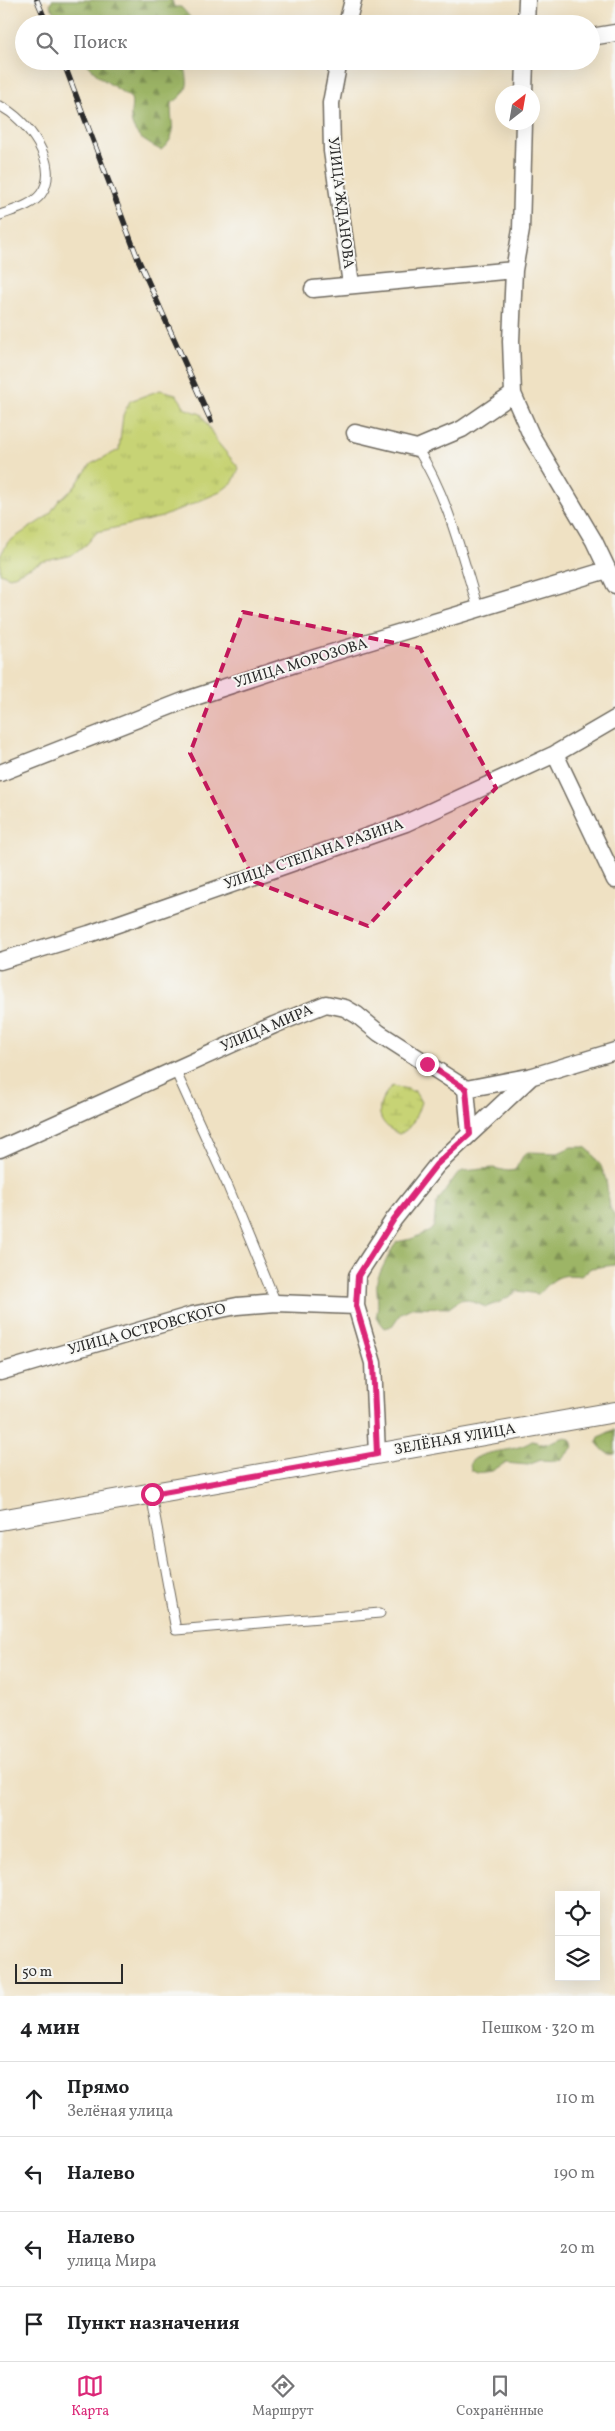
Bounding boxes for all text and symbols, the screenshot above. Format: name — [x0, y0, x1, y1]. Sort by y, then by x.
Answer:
search box — [15, 15, 600, 70]
icon: search — [33, 29, 61, 57]
text: Поиск — [73, 30, 127, 56]
north arrow — [495, 85, 540, 130]
street label: УЛИЦА ЖДАНОВА — [321, 136, 359, 271]
street label: УЛИЦА МОРОЗОВА — [232, 634, 371, 694]
street label: УЛИЦА СТЕПАНА РАЗИНА — [221, 814, 407, 896]
street label: УЛИЦА МИРА — [217, 1000, 317, 1058]
route end — [416, 1053, 439, 1076]
street label: УЛИЦА ОСТРОВСКОГО — [66, 1299, 228, 1361]
street label: ЗЕЛЁНАЯ УЛИЦА — [393, 1419, 518, 1461]
route start — [141, 1483, 164, 1506]
map controls — [555, 1891, 600, 1981]
button: locate — [555, 1891, 600, 1936]
button: layers — [555, 1936, 600, 1981]
scale bar — [15, 1961, 122, 1984]
text: 50 m — [22, 1963, 52, 1982]
text: 4 мин — [20, 2014, 80, 2043]
text: Пешком · 320 m — [482, 2018, 595, 2040]
text: Прямо — [67, 2075, 129, 2101]
icon: ahead — [20, 2085, 48, 2113]
text: 110 m — [556, 2088, 595, 2110]
text: Зелёная улица — [67, 2101, 173, 2123]
icon: left — [20, 2160, 48, 2188]
text: Налево — [67, 2161, 135, 2187]
text: 190 m — [553, 2163, 595, 2185]
text: Налево — [67, 2225, 135, 2251]
icon: left — [20, 2235, 48, 2263]
text: 20 m — [560, 2238, 595, 2260]
text: улица Мира — [67, 2251, 157, 2273]
icon: arrive — [20, 2310, 48, 2338]
text: Пункт назначения — [67, 2311, 240, 2337]
tab: Карта — [71, 2372, 109, 2421]
tab: Маршрут — [252, 2372, 314, 2421]
tab: Сохранённые — [456, 2372, 544, 2421]

